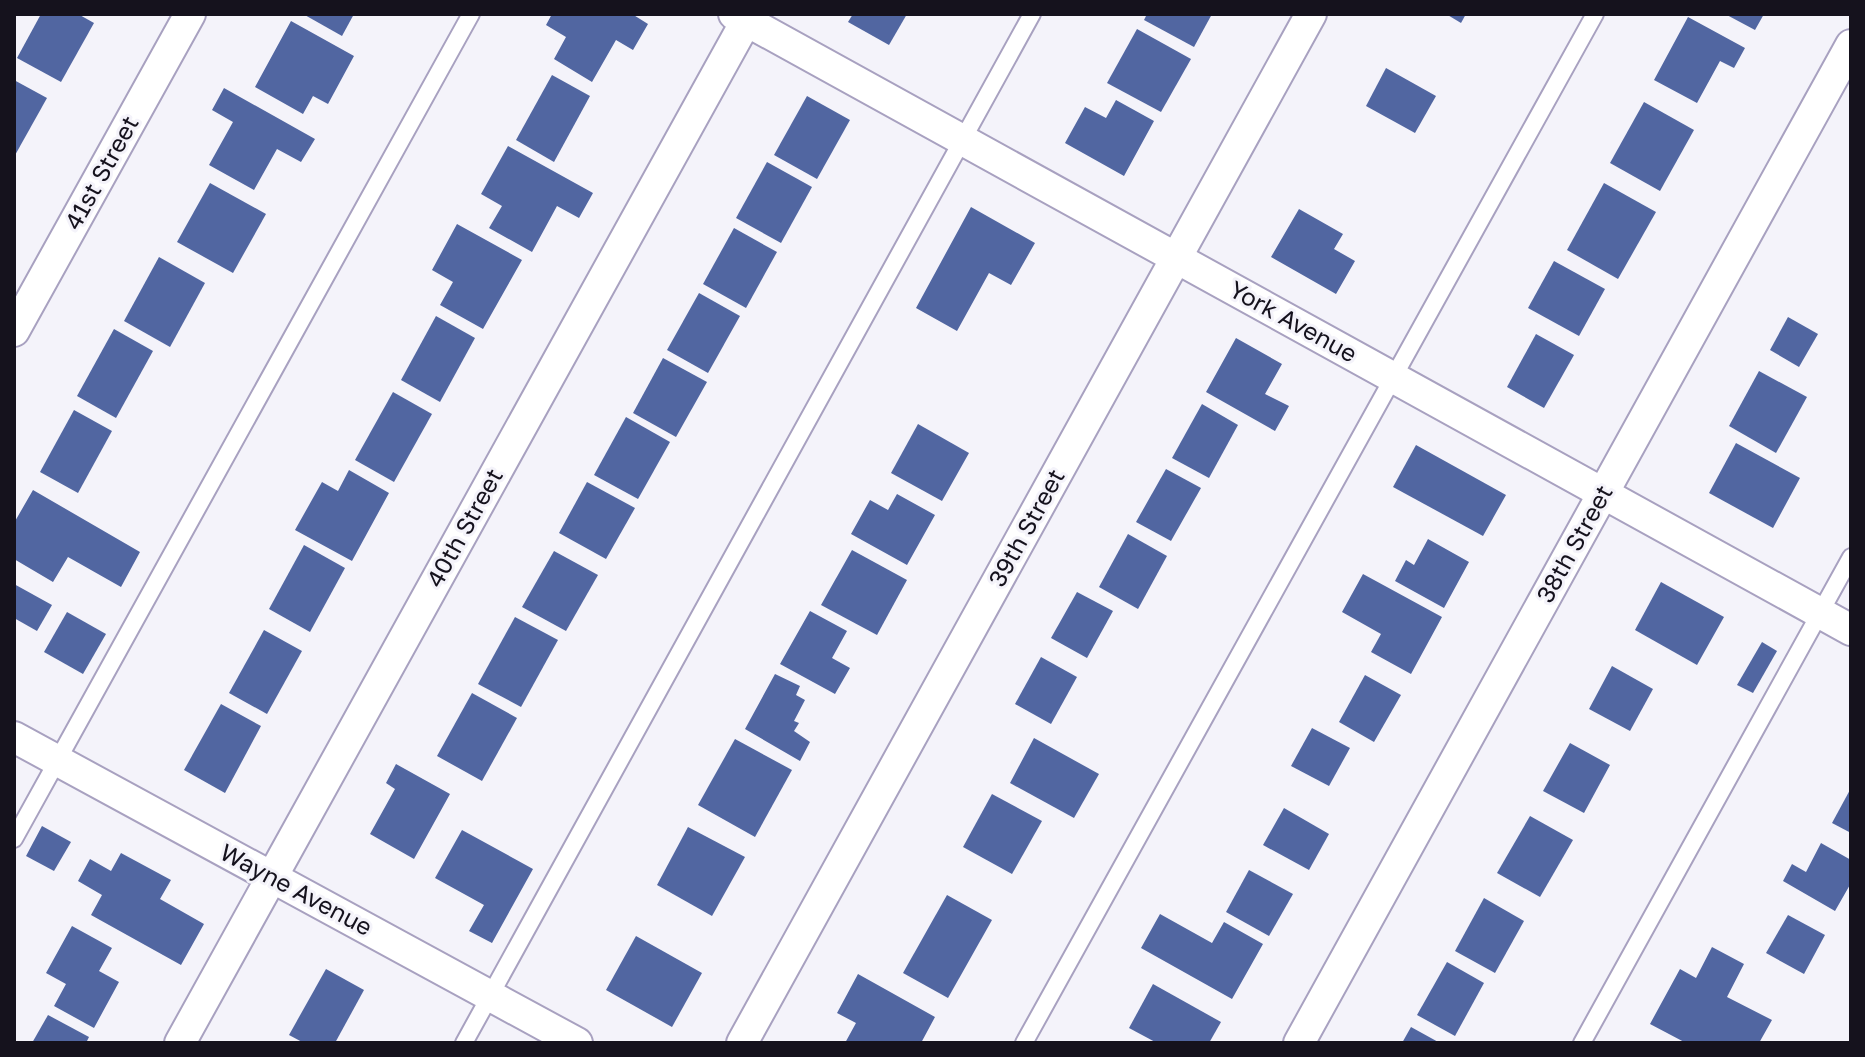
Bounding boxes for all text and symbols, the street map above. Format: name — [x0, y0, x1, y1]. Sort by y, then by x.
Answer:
street label: 41st Street — [58, 110, 144, 234]
street label: York Avenue — [1225, 274, 1363, 368]
street label: 40th Street — [419, 463, 508, 592]
street label: 39th Street — [982, 463, 1070, 591]
street label: 38th Street — [1529, 479, 1618, 607]
street label: Wayne Avenue — [216, 836, 378, 941]

